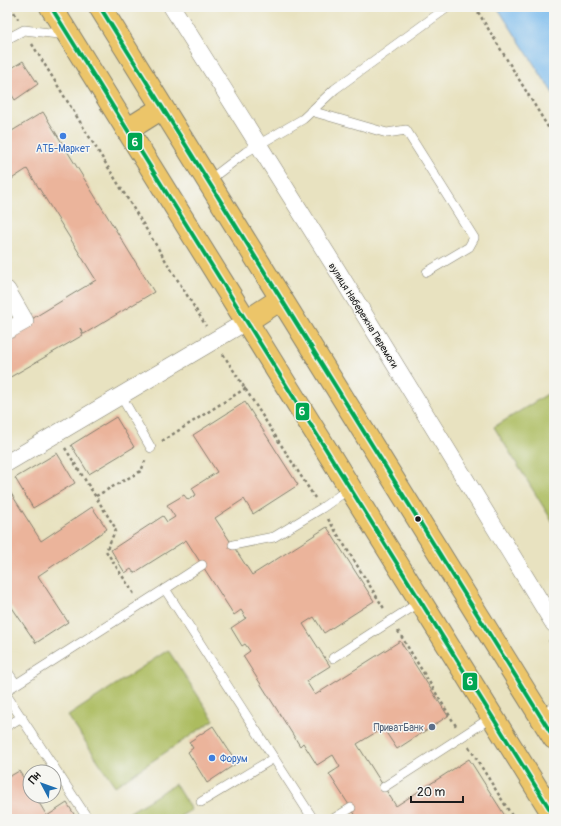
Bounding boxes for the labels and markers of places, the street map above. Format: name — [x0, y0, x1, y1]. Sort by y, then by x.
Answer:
marker: АТБ-Маркет — [58, 131, 68, 141]
place label: АТБ-Маркет — [36, 143, 90, 155]
unlabelled marker — [413, 514, 423, 524]
place label: ПриватБанк — [373, 722, 424, 734]
marker: ПриватБанк — [427, 722, 437, 732]
marker: Форум — [207, 753, 217, 763]
place label: Форум — [220, 753, 248, 765]

